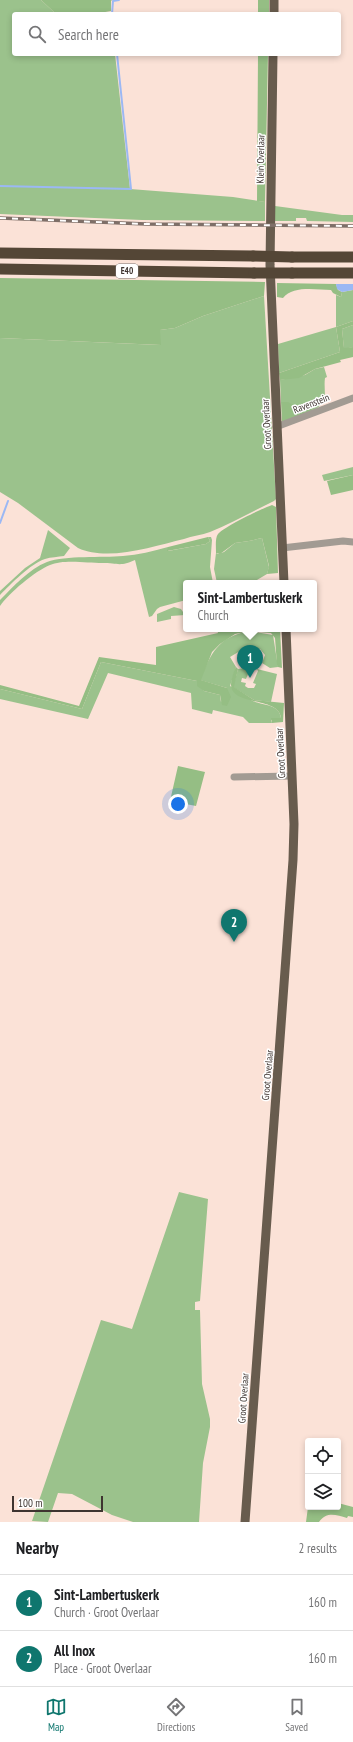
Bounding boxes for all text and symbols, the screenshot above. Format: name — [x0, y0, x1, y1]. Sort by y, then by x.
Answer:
search box — [12, 12, 341, 56]
icon: search — [26, 23, 48, 45]
text: Search here — [58, 25, 119, 44]
street label: Klein Overlaar — [254, 134, 267, 184]
road number: E40 — [116, 264, 138, 278]
street label: Ravenstein — [291, 391, 331, 416]
street label: Groot Overlaar — [259, 398, 274, 449]
popup — [183, 580, 317, 632]
text: Sint-Lambertuskerk — [197, 588, 303, 607]
text: Church — [197, 607, 229, 624]
pin: 1 — [237, 645, 263, 678]
street label: Groot Overlaar — [273, 727, 288, 778]
your location — [168, 794, 188, 814]
pin: 2 — [221, 909, 247, 942]
street label: Groot Overlaar — [259, 1049, 276, 1101]
street label: Groot Overlaar — [235, 1372, 252, 1424]
map controls — [305, 1438, 341, 1510]
button: locate — [305, 1438, 341, 1474]
button: layers — [305, 1474, 341, 1510]
scale bar — [12, 1494, 103, 1513]
text: 100 m — [18, 1496, 42, 1510]
text: Nearby — [16, 1537, 59, 1559]
text: 2 results — [298, 1540, 337, 1557]
text: Sint-Lambertuskerk — [54, 1585, 159, 1604]
text: 1 — [26, 1594, 32, 1611]
text: 160 m — [308, 1594, 337, 1611]
text: Church · Groot Overlaar — [54, 1604, 159, 1621]
text: All Inox — [54, 1641, 95, 1660]
text: 2 — [26, 1650, 32, 1667]
text: 160 m — [308, 1650, 337, 1667]
text: Place · Groot Overlaar — [54, 1660, 152, 1677]
tab: Map — [45, 1696, 67, 1734]
tab: Directions — [157, 1696, 195, 1734]
tab: Saved — [285, 1696, 308, 1734]

